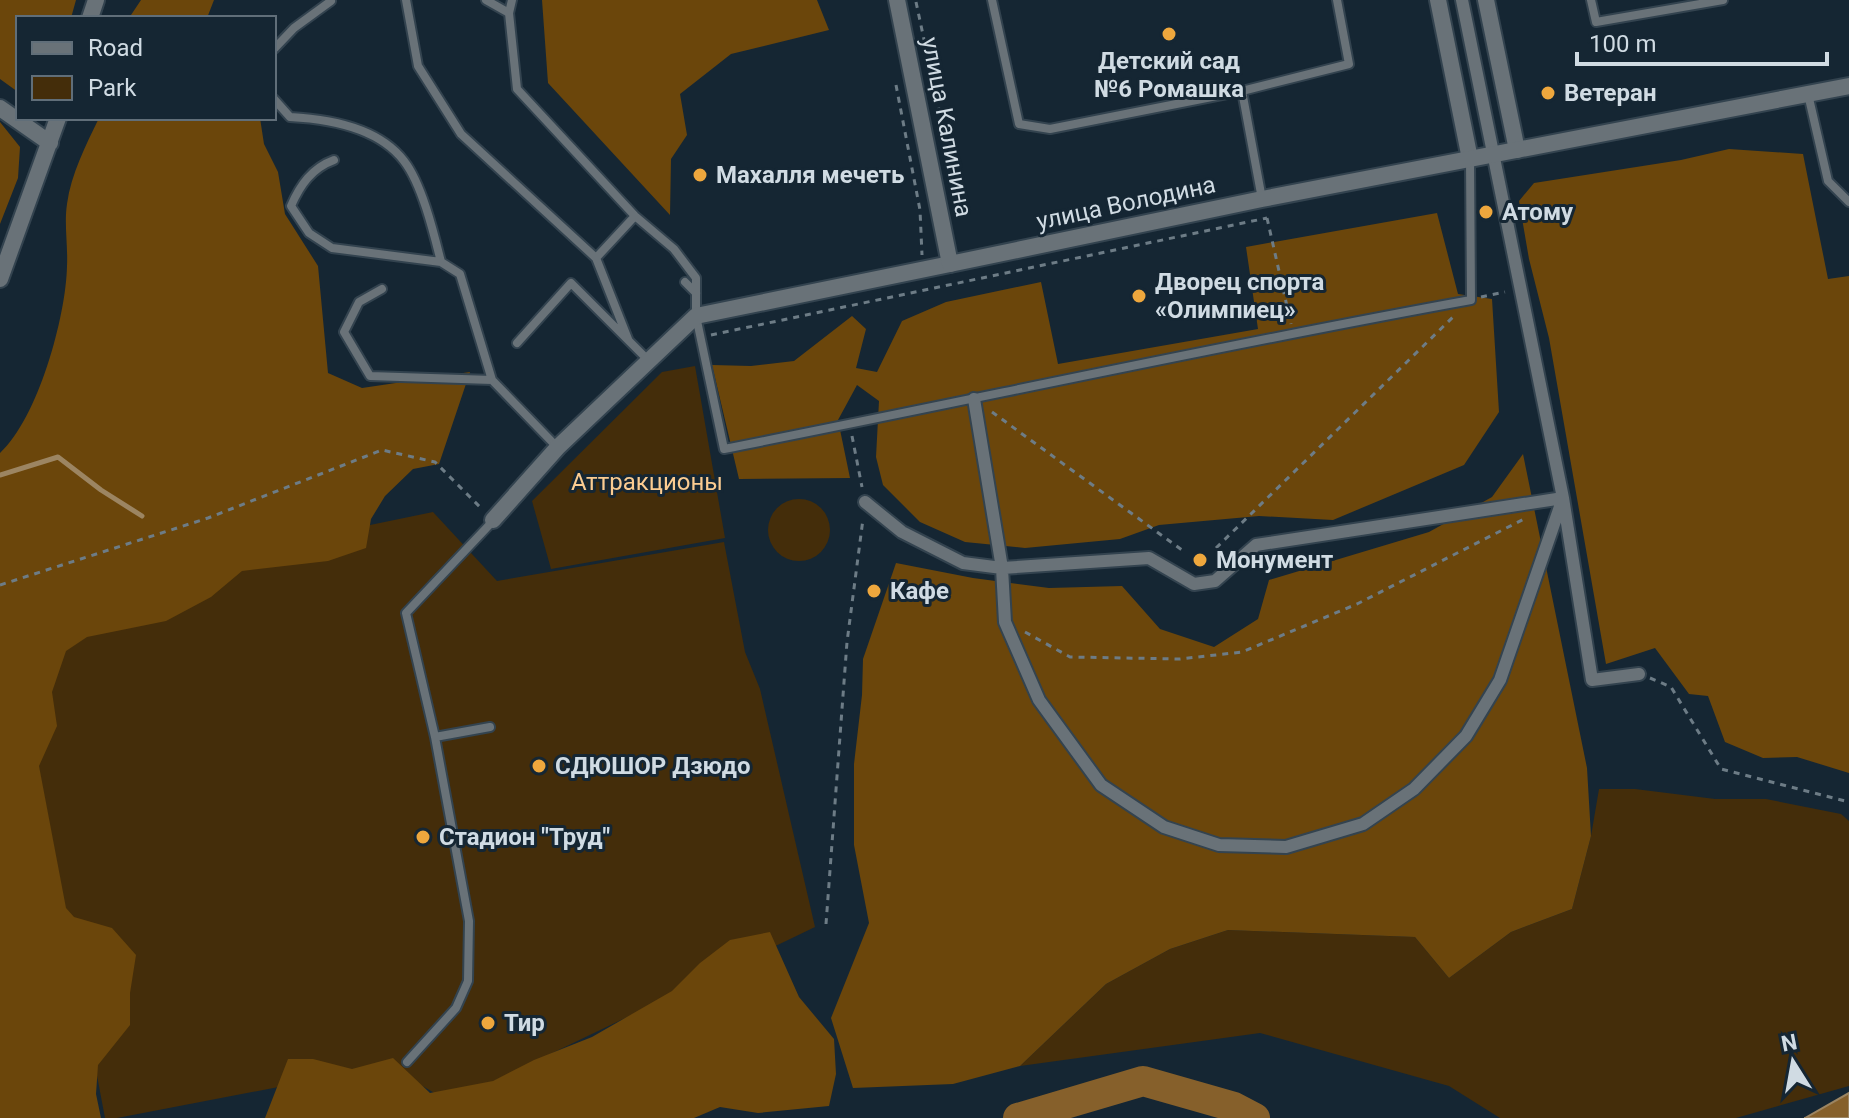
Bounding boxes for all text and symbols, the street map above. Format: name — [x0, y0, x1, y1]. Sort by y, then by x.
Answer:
legend — [16, 16, 276, 120]
scale bar — [1577, 16, 1827, 66]
marker: Детский сад №6 Ромашка — [1160, 25, 1178, 43]
text: 100 m — [1589, 30, 1656, 58]
text: Road — [88, 34, 143, 62]
street label: улица Калинина — [916, 35, 978, 219]
place label: Детский сад №6 Ромашка — [1094, 47, 1244, 103]
text: Park — [88, 74, 137, 102]
place label: Ветеран — [1564, 79, 1656, 107]
marker: Ветеран — [1539, 84, 1557, 102]
place label: Махалля мечеть — [716, 161, 904, 189]
marker: Махалля мечеть — [691, 166, 709, 184]
street label: улица Володина — [1034, 170, 1218, 236]
place label: Атому — [1502, 198, 1574, 226]
marker: Атому — [1477, 203, 1495, 221]
place label: Дворец спорта «Олимпиец» — [1155, 268, 1325, 324]
marker: Дворец спорта «Олимпиец» — [1130, 287, 1148, 305]
park label: Аттракционы — [571, 468, 723, 496]
place label: Монумент — [1216, 546, 1333, 574]
marker: Монумент — [1191, 551, 1209, 569]
place label: Кафе — [890, 577, 949, 605]
marker: Кафе — [865, 582, 883, 600]
place label: СДЮШОР Дзюдо — [555, 752, 750, 780]
marker: СДЮШОР Дзюдо — [530, 757, 548, 775]
place label: Стадион "Труд" — [439, 823, 610, 851]
marker: Стадион "Труд" — [414, 828, 432, 846]
place label: Тир — [504, 1009, 545, 1037]
marker: Тир — [479, 1014, 497, 1032]
north arrow — [1753, 1022, 1833, 1102]
text: N — [1779, 1029, 1799, 1057]

